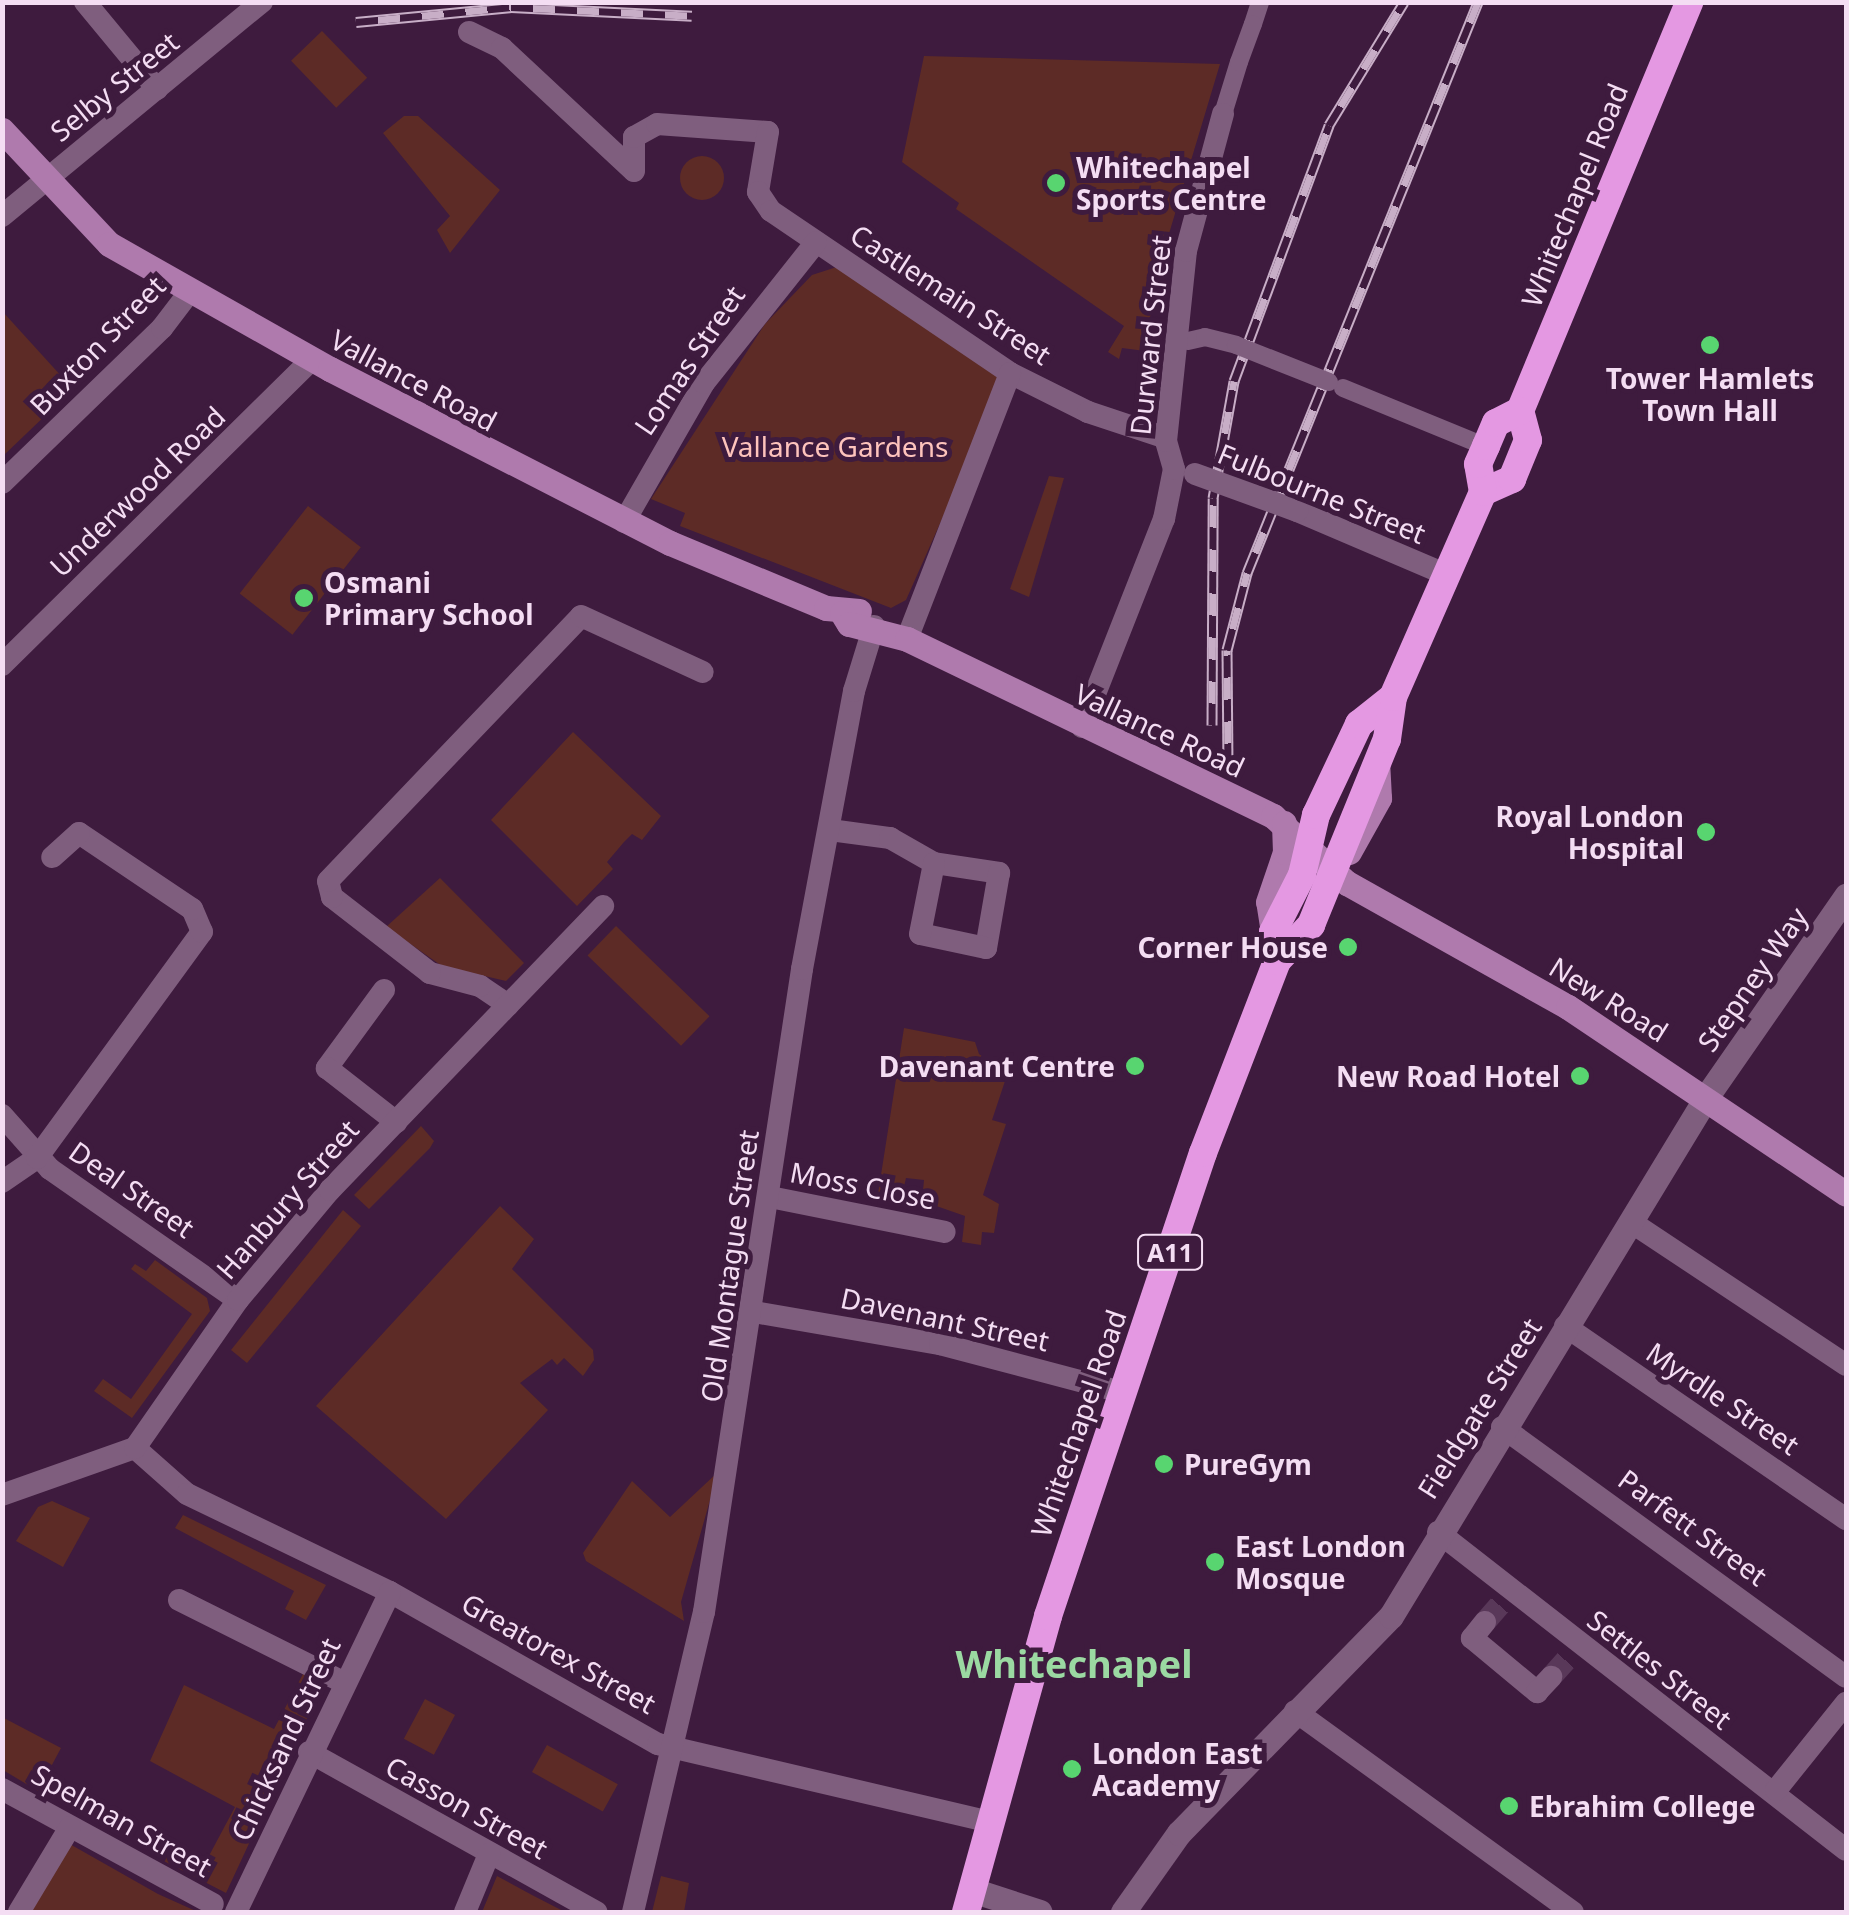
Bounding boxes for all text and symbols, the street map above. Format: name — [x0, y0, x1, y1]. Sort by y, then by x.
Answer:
street label: Selby Street — [43, 24, 185, 148]
street label: Whitechapel Road — [1514, 79, 1634, 311]
place label: Whitechapel Sports Centre — [1076, 150, 1266, 216]
marker: Whitechapel Sports Centre — [1045, 172, 1067, 194]
street label: Castlemain Street — [845, 217, 1057, 371]
street label: Durward Street — [1123, 233, 1177, 437]
street label: Buxton Street — [22, 269, 172, 421]
street label: Lomas Street — [627, 279, 751, 441]
street label: Vallance Road — [325, 322, 503, 438]
marker: Tower Hamlets Town Hall — [1699, 334, 1721, 356]
place label: Tower Hamlets Town Hall — [1606, 361, 1814, 427]
street label: Underwood Road — [43, 399, 231, 583]
park label: Vallance Gardens — [722, 429, 948, 463]
street label: Fulbourne Street — [1213, 436, 1431, 550]
place label: Osmani Primary School — [324, 565, 534, 631]
marker: Osmani Primary School — [293, 587, 315, 609]
street label: Vallance Road — [1070, 676, 1250, 784]
place label: Royal London Hospital — [1496, 799, 1684, 865]
marker: Royal London Hospital — [1693, 819, 1719, 845]
street label: Stepney Way — [1690, 901, 1814, 1057]
place label: Corner House — [1137, 930, 1328, 964]
marker: Corner House — [1337, 936, 1359, 958]
street label: New Road — [1544, 949, 1674, 1049]
place label: Davenant Centre — [879, 1049, 1115, 1083]
marker: Davenant Centre — [1124, 1055, 1146, 1077]
place label: New Road Hotel — [1336, 1059, 1560, 1093]
marker: New Road Hotel — [1569, 1065, 1591, 1087]
street label: Hanbury Street — [209, 1113, 365, 1285]
street label: Old Montague Street — [693, 1128, 765, 1404]
street label: Deal Street — [63, 1134, 201, 1244]
street label: Moss Close — [787, 1154, 939, 1216]
road number: A11 — [1135, 1232, 1205, 1272]
street label: Davenant Street — [838, 1281, 1052, 1357]
street label: Whitechapel Road — [1023, 1305, 1133, 1541]
street label: Fieldgate Street — [1410, 1312, 1548, 1504]
street label: Myrdle Street — [1640, 1335, 1806, 1461]
place label: PureGym — [1184, 1447, 1312, 1481]
marker: PureGym — [1153, 1453, 1175, 1475]
street label: Parfett Street — [1612, 1462, 1774, 1592]
place label: East London Mosque — [1235, 1529, 1406, 1595]
marker: East London Mosque — [1204, 1551, 1226, 1573]
street label: Greatorex Street — [456, 1586, 662, 1720]
street label: Settles Street — [1581, 1602, 1739, 1736]
street label: Chicksand Street — [223, 1632, 347, 1846]
district label: Whitechapel — [955, 1641, 1193, 1687]
place label: London East Academy — [1092, 1736, 1263, 1802]
street label: Casson Street — [380, 1749, 554, 1865]
street label: Spelman Street — [26, 1757, 218, 1883]
marker: London East Academy — [1061, 1758, 1083, 1780]
place label: Ebrahim College — [1529, 1789, 1756, 1823]
marker: Ebrahim College — [1498, 1795, 1520, 1817]

